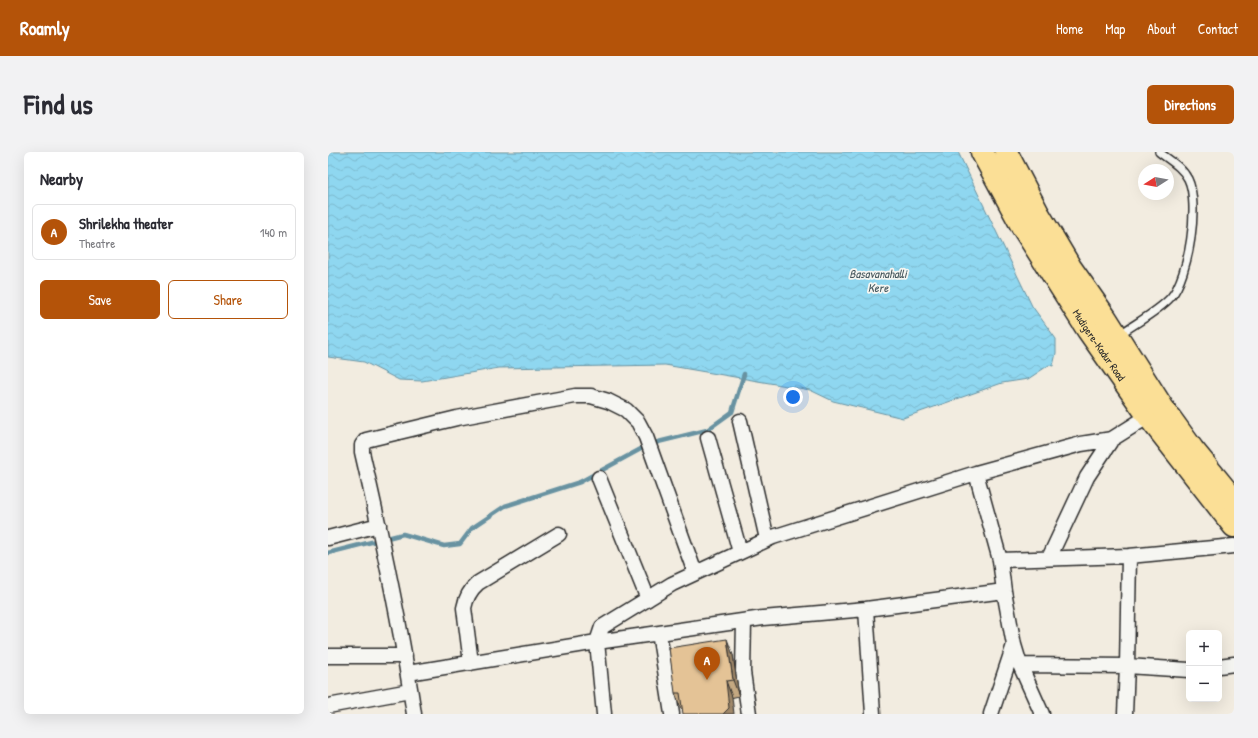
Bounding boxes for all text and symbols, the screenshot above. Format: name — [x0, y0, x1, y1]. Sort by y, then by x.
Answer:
text: Roamly — [20, 15, 70, 41]
text: Home — [1056, 19, 1083, 38]
text: Map — [1105, 19, 1125, 38]
text: About — [1147, 19, 1176, 38]
text: Contact — [1198, 19, 1238, 38]
text: Find us — [24, 85, 93, 123]
button: Directions — [1147, 85, 1234, 124]
north arrow — [1138, 164, 1174, 200]
text: Nearby — [40, 167, 83, 190]
text: Shrilekha theater — [79, 213, 173, 234]
text: A — [51, 223, 57, 241]
text: 140 m — [260, 223, 287, 241]
text: Theatre — [79, 234, 115, 252]
water label: Basavanahalli Kere — [849, 265, 908, 296]
button: Save — [40, 280, 160, 319]
button: Share — [168, 280, 288, 319]
street label: Mudigere-Kadur Road — [1070, 307, 1129, 384]
your location — [783, 387, 803, 407]
map controls — [1186, 630, 1222, 702]
button: + — [1186, 630, 1222, 666]
pin: A — [694, 647, 720, 680]
button: − — [1186, 666, 1222, 702]

